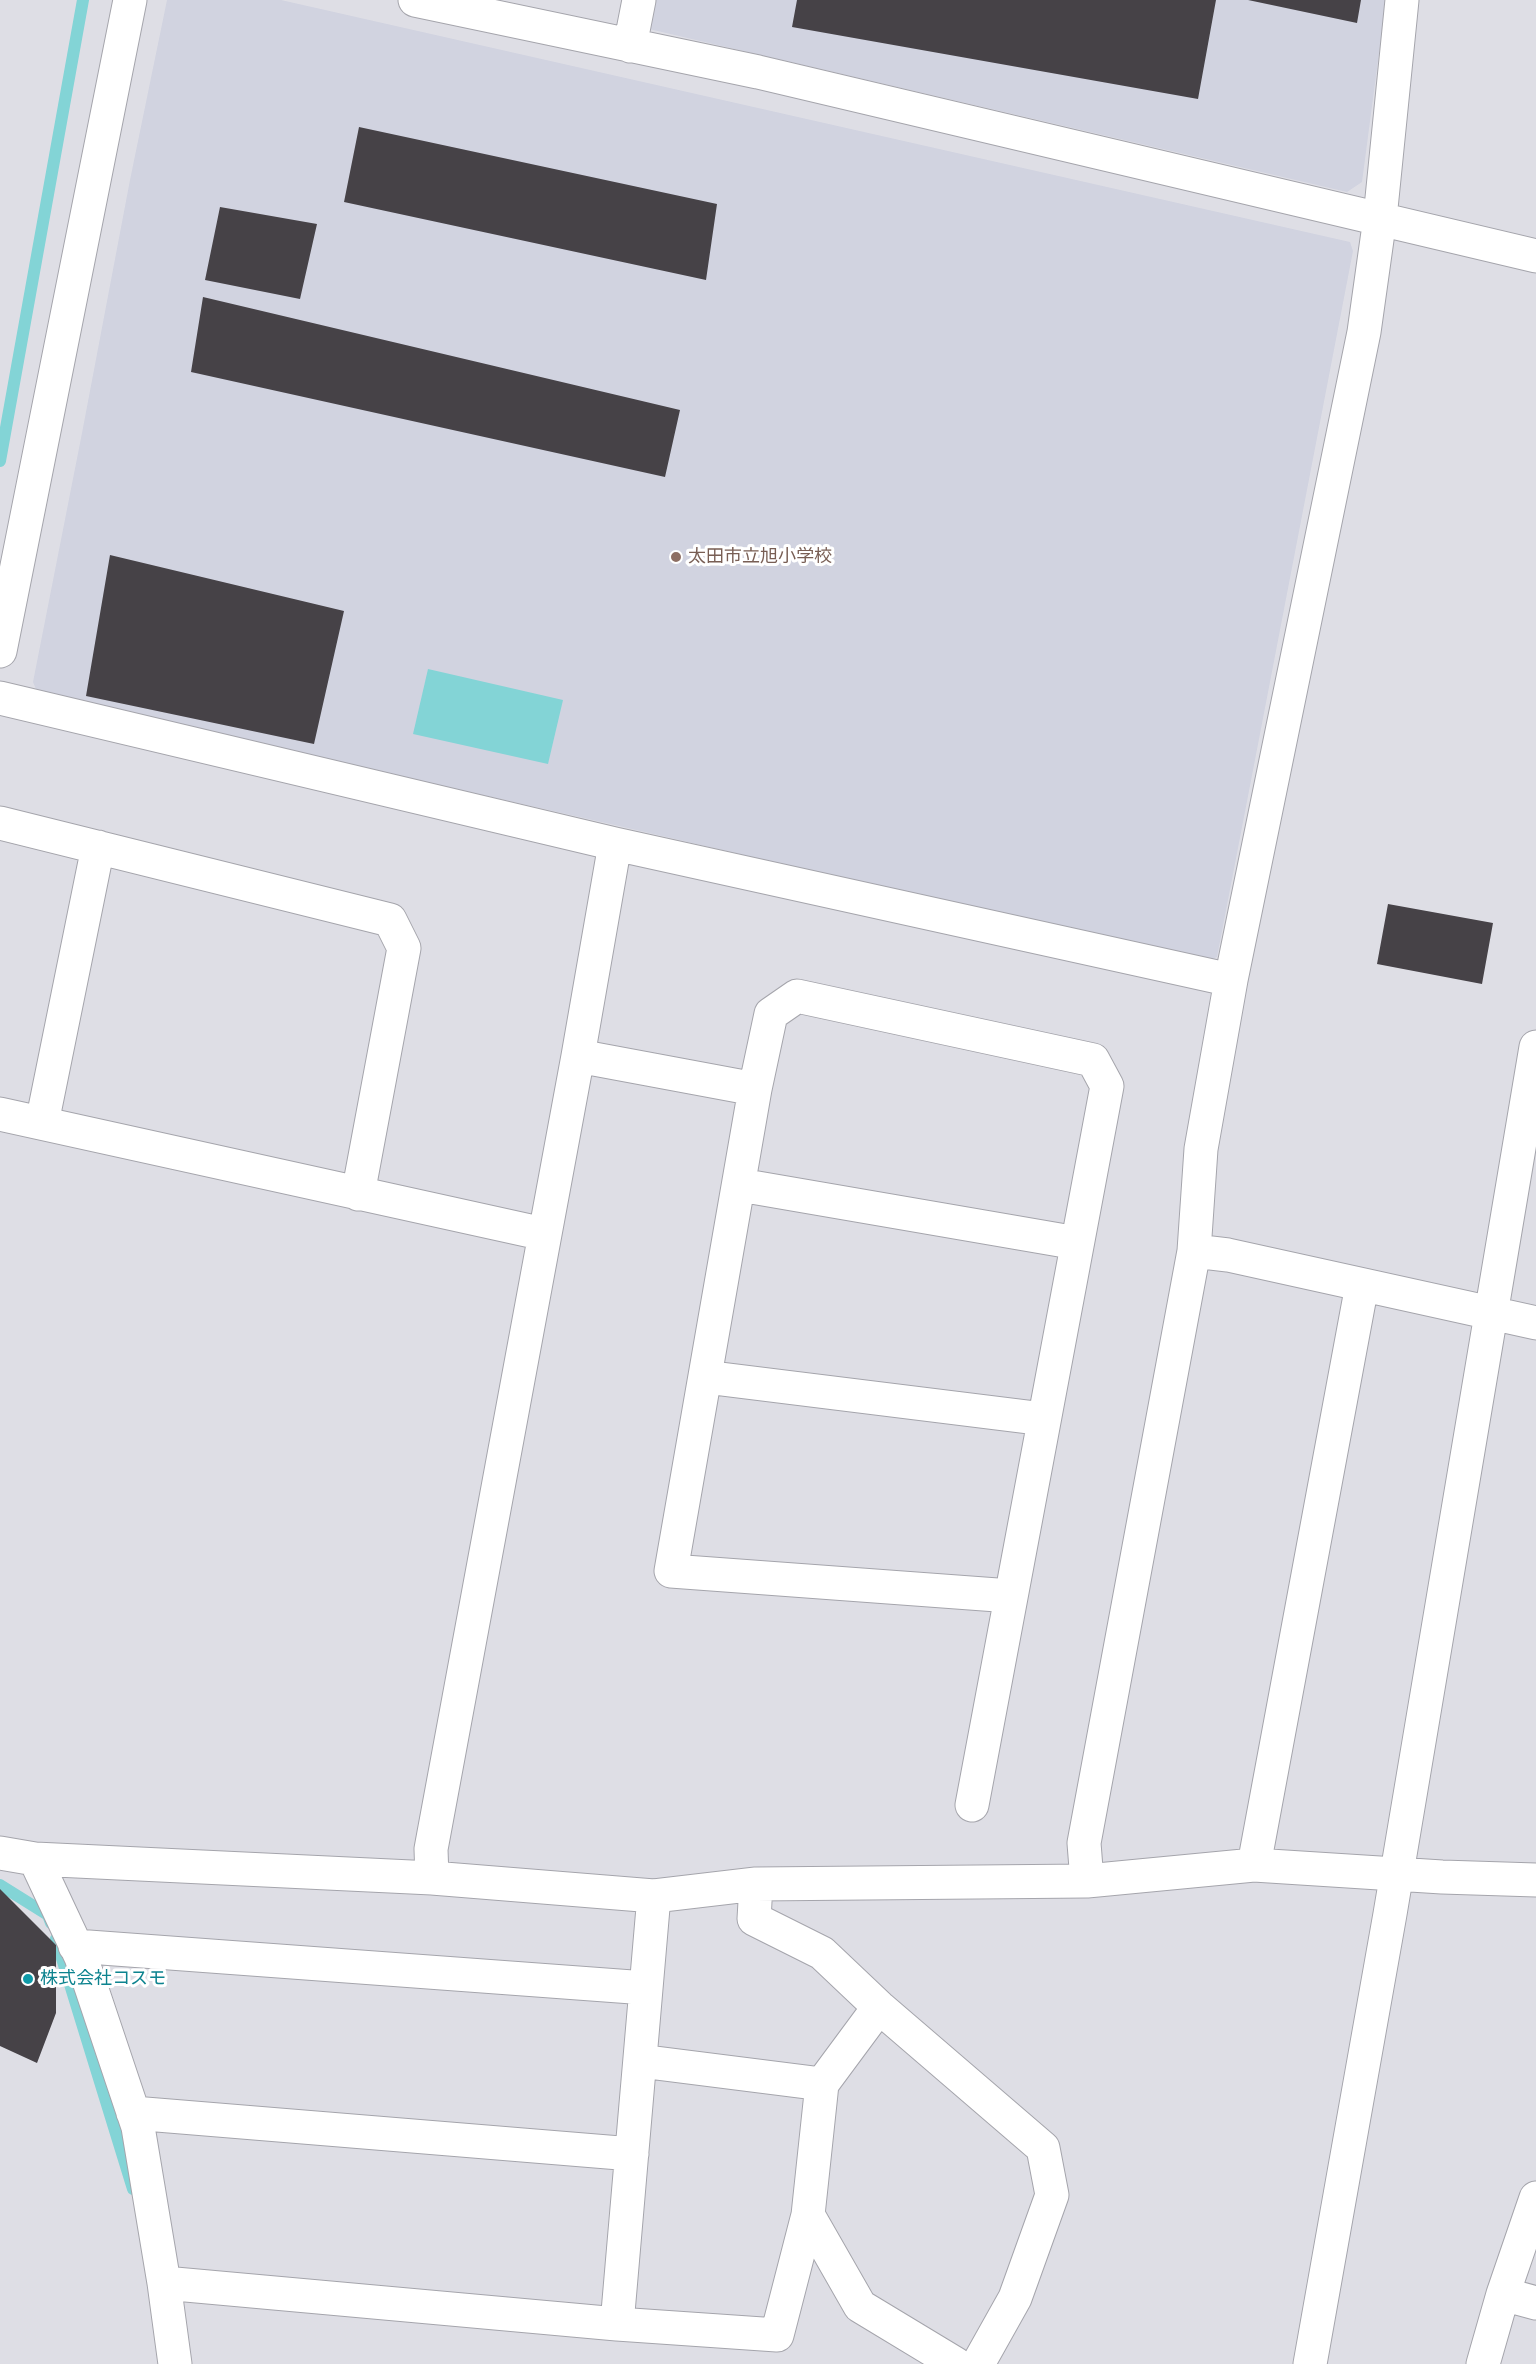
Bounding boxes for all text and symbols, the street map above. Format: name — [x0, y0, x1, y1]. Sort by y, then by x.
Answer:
place label: 太田市立旭小学校 — [688, 546, 832, 568]
marker: 太田市立旭小学校 — [669, 550, 683, 564]
place label: 株式会社コスモ — [40, 1968, 166, 1990]
marker: 株式会社コスモ — [21, 1972, 35, 1986]

